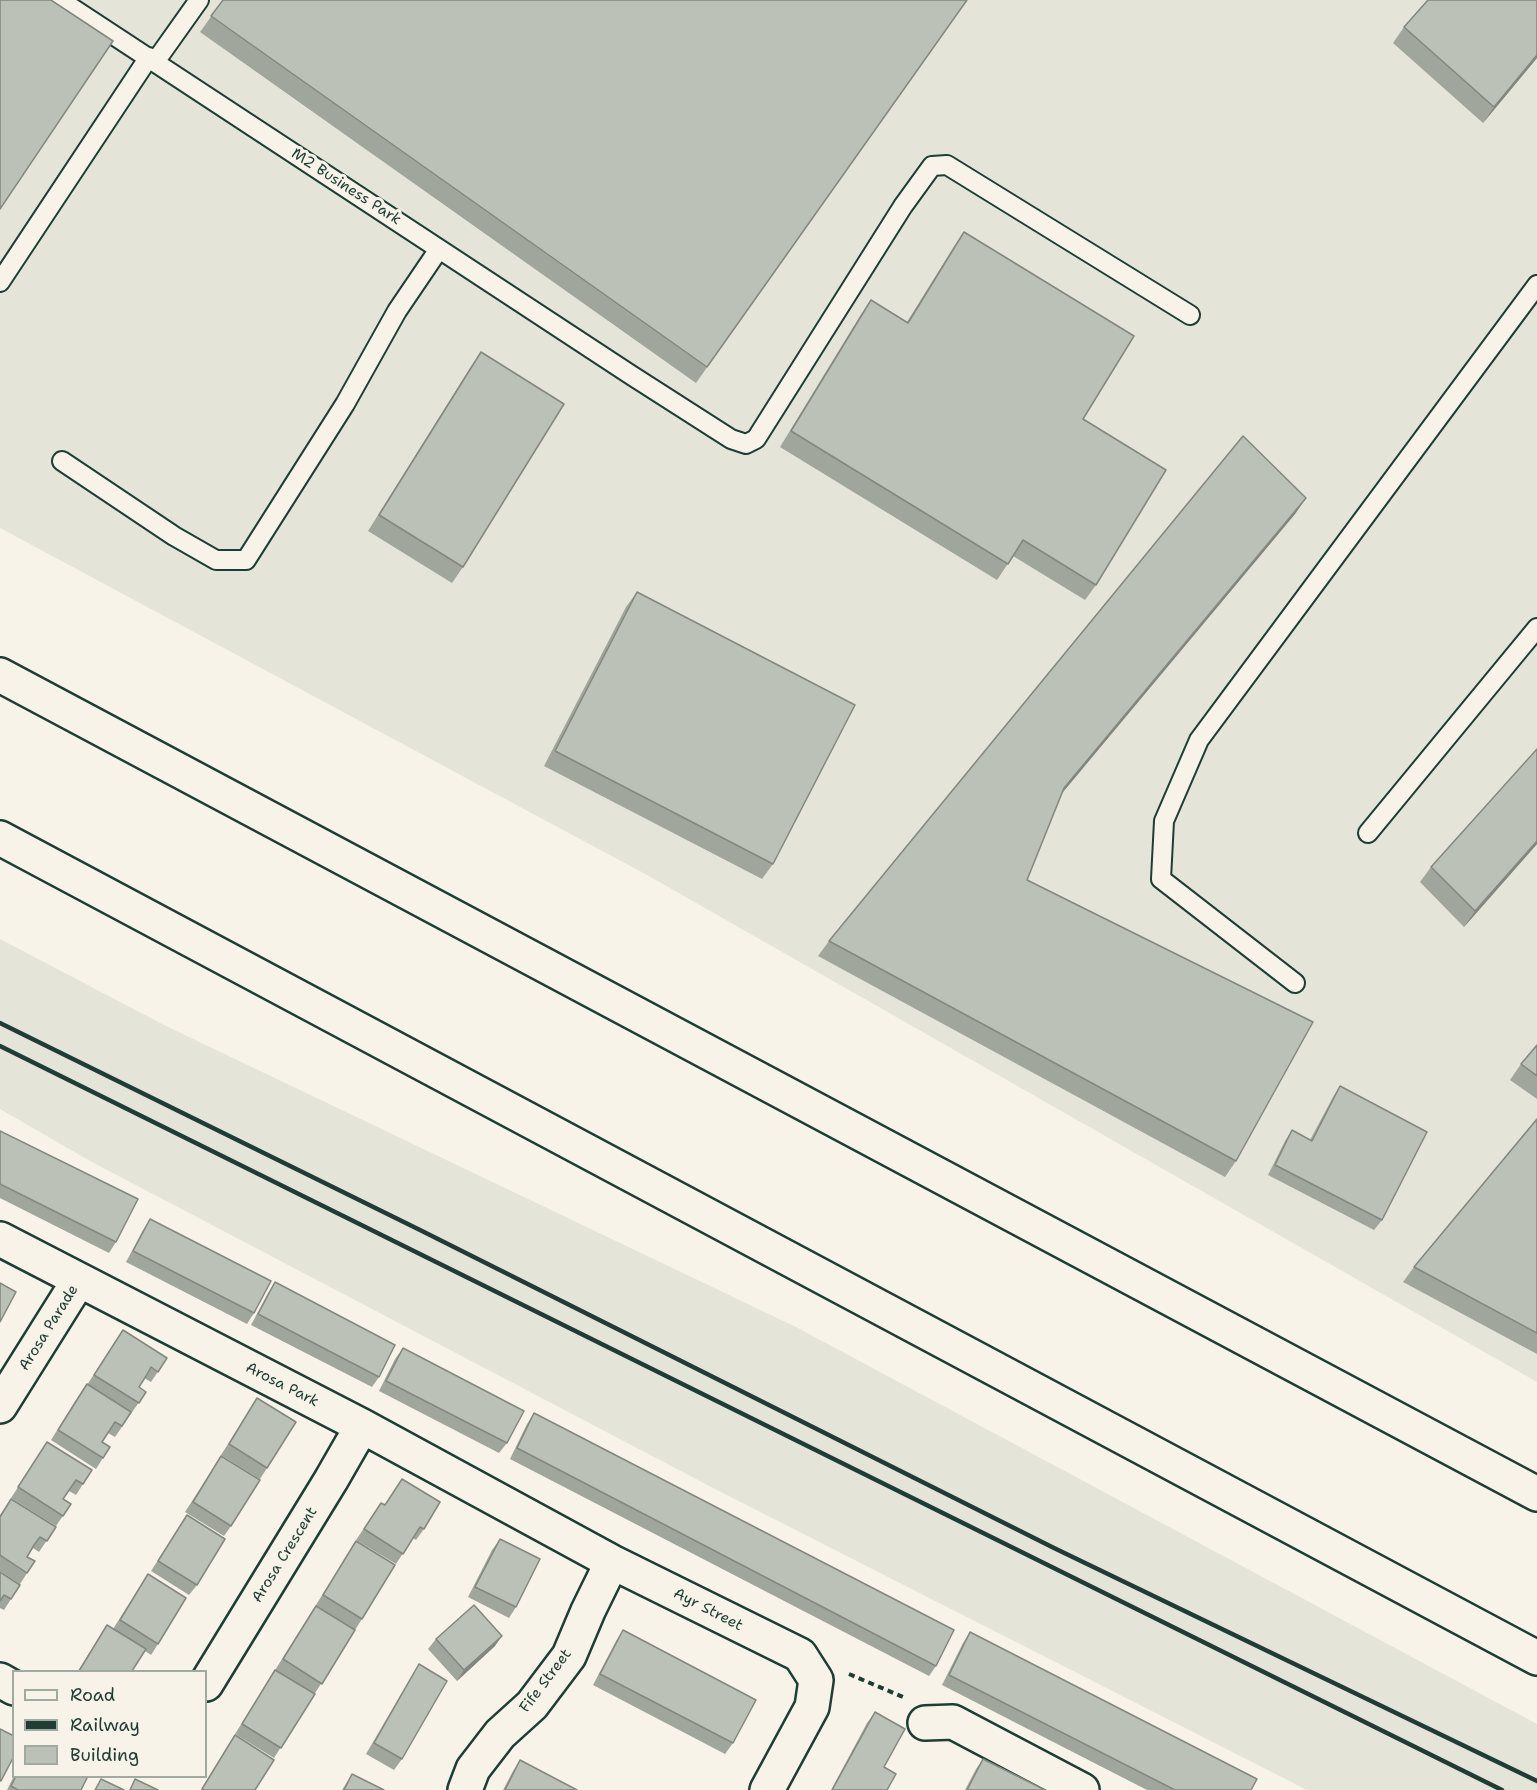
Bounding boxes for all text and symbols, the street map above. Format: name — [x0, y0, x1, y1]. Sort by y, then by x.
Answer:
street label: M2 Business Park — [288, 145, 404, 229]
street label: Arosa Parade — [15, 1282, 83, 1374]
street label: Arosa Park — [242, 1359, 322, 1411]
street label: Arosa Crescent — [248, 1504, 322, 1606]
street label: Ayr Street — [670, 1585, 746, 1635]
street label: Fife Street — [516, 1646, 576, 1716]
legend — [12, 1670, 207, 1778]
text: Road — [70, 1683, 115, 1707]
text: Railway — [70, 1713, 140, 1737]
text: Building — [70, 1743, 139, 1767]

